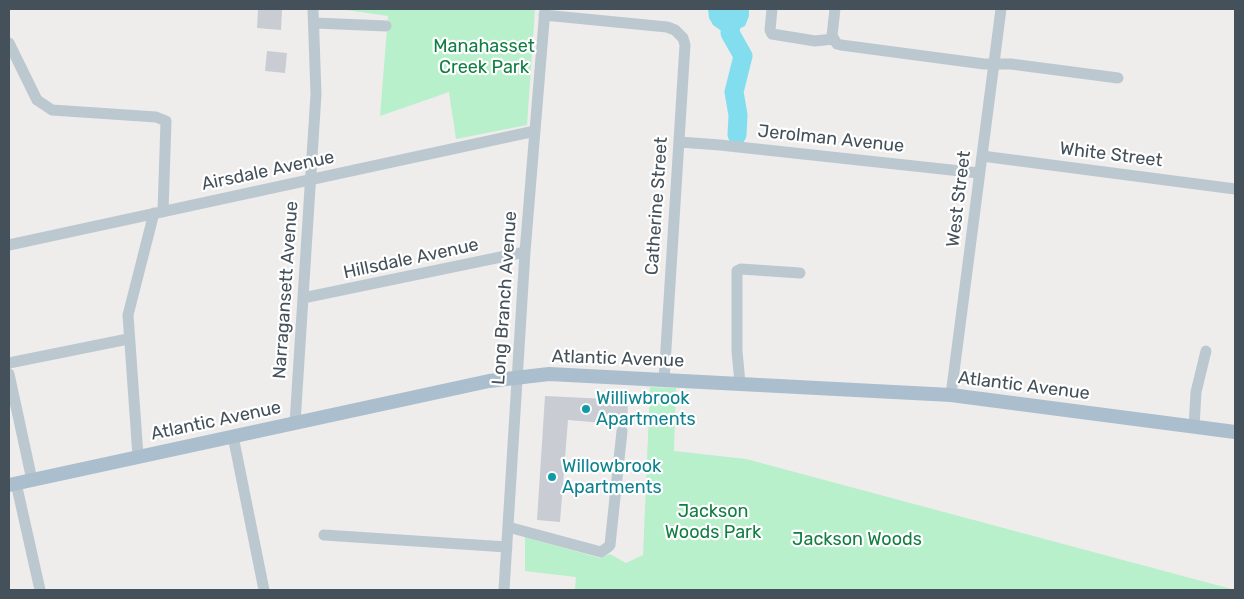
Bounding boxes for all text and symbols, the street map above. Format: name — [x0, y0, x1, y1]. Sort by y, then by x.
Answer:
park label: Manahasset Creek Park — [433, 36, 535, 78]
street label: Jerolman Avenue — [757, 121, 905, 157]
street label: Catherine Street — [641, 136, 673, 276]
street label: White Street — [1058, 138, 1164, 172]
street label: Airsdale Avenue — [200, 146, 336, 196]
street label: West Street — [942, 150, 976, 248]
street label: Narragansett Avenue — [269, 200, 303, 380]
street label: Long Branch Avenue — [488, 210, 522, 386]
street label: Hillsdale Avenue — [341, 234, 481, 284]
street label: Atlantic Avenue — [551, 346, 685, 372]
street label: Atlantic Avenue — [957, 367, 1091, 405]
place label: Williwbrook Apartments — [596, 388, 696, 430]
street label: Atlantic Avenue — [149, 397, 283, 445]
marker: Williwbrook Apartments — [580, 403, 592, 415]
place label: Willowbrook Apartments — [562, 456, 662, 498]
marker: Willowbrook Apartments — [546, 471, 558, 483]
park label: Jackson Woods Park — [665, 501, 761, 544]
park label: Jackson Woods — [792, 529, 922, 551]

